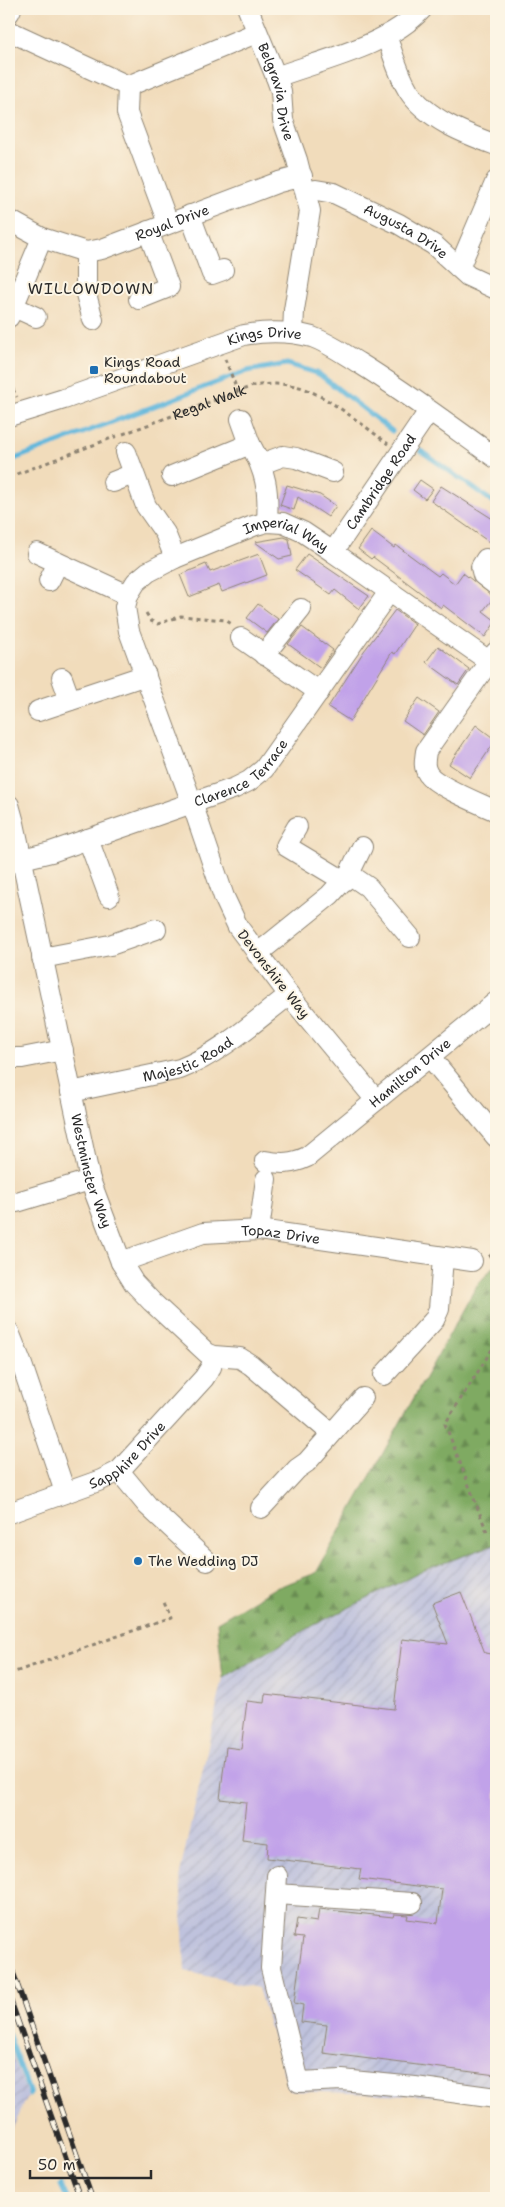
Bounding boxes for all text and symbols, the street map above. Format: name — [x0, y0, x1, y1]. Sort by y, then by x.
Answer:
street label: Belgravia Drive — [254, 40, 299, 143]
street label: Royal Drive — [133, 200, 212, 245]
street label: Augusta Drive — [361, 200, 452, 263]
district label: WILLOWDOWN — [28, 278, 154, 299]
street label: Kings Drive — [225, 323, 303, 349]
place label: Kings Road Roundabout — [104, 353, 187, 387]
marker: Kings Road Roundabout — [88, 364, 100, 376]
street label: Regal Walk — [170, 380, 249, 424]
street label: Cambridge Road — [342, 430, 420, 533]
street label: Imperial Way — [240, 513, 332, 556]
street label: Clarence Terrace — [191, 735, 292, 811]
street label: Devonshire Way — [234, 926, 314, 1022]
street label: Majestic Road — [141, 1033, 236, 1086]
street label: Hamilton Drive — [365, 1034, 454, 1112]
street label: Westminster Way — [67, 1112, 116, 1230]
street label: Topaz Drive — [241, 1221, 321, 1248]
street label: Sapphire Drive — [86, 1417, 169, 1493]
place label: The Wedding DJ — [148, 1552, 258, 1570]
marker: The Wedding DJ — [132, 1555, 144, 1567]
scale bar — [30, 2147, 151, 2179]
text: 50 m — [38, 2155, 76, 2175]

